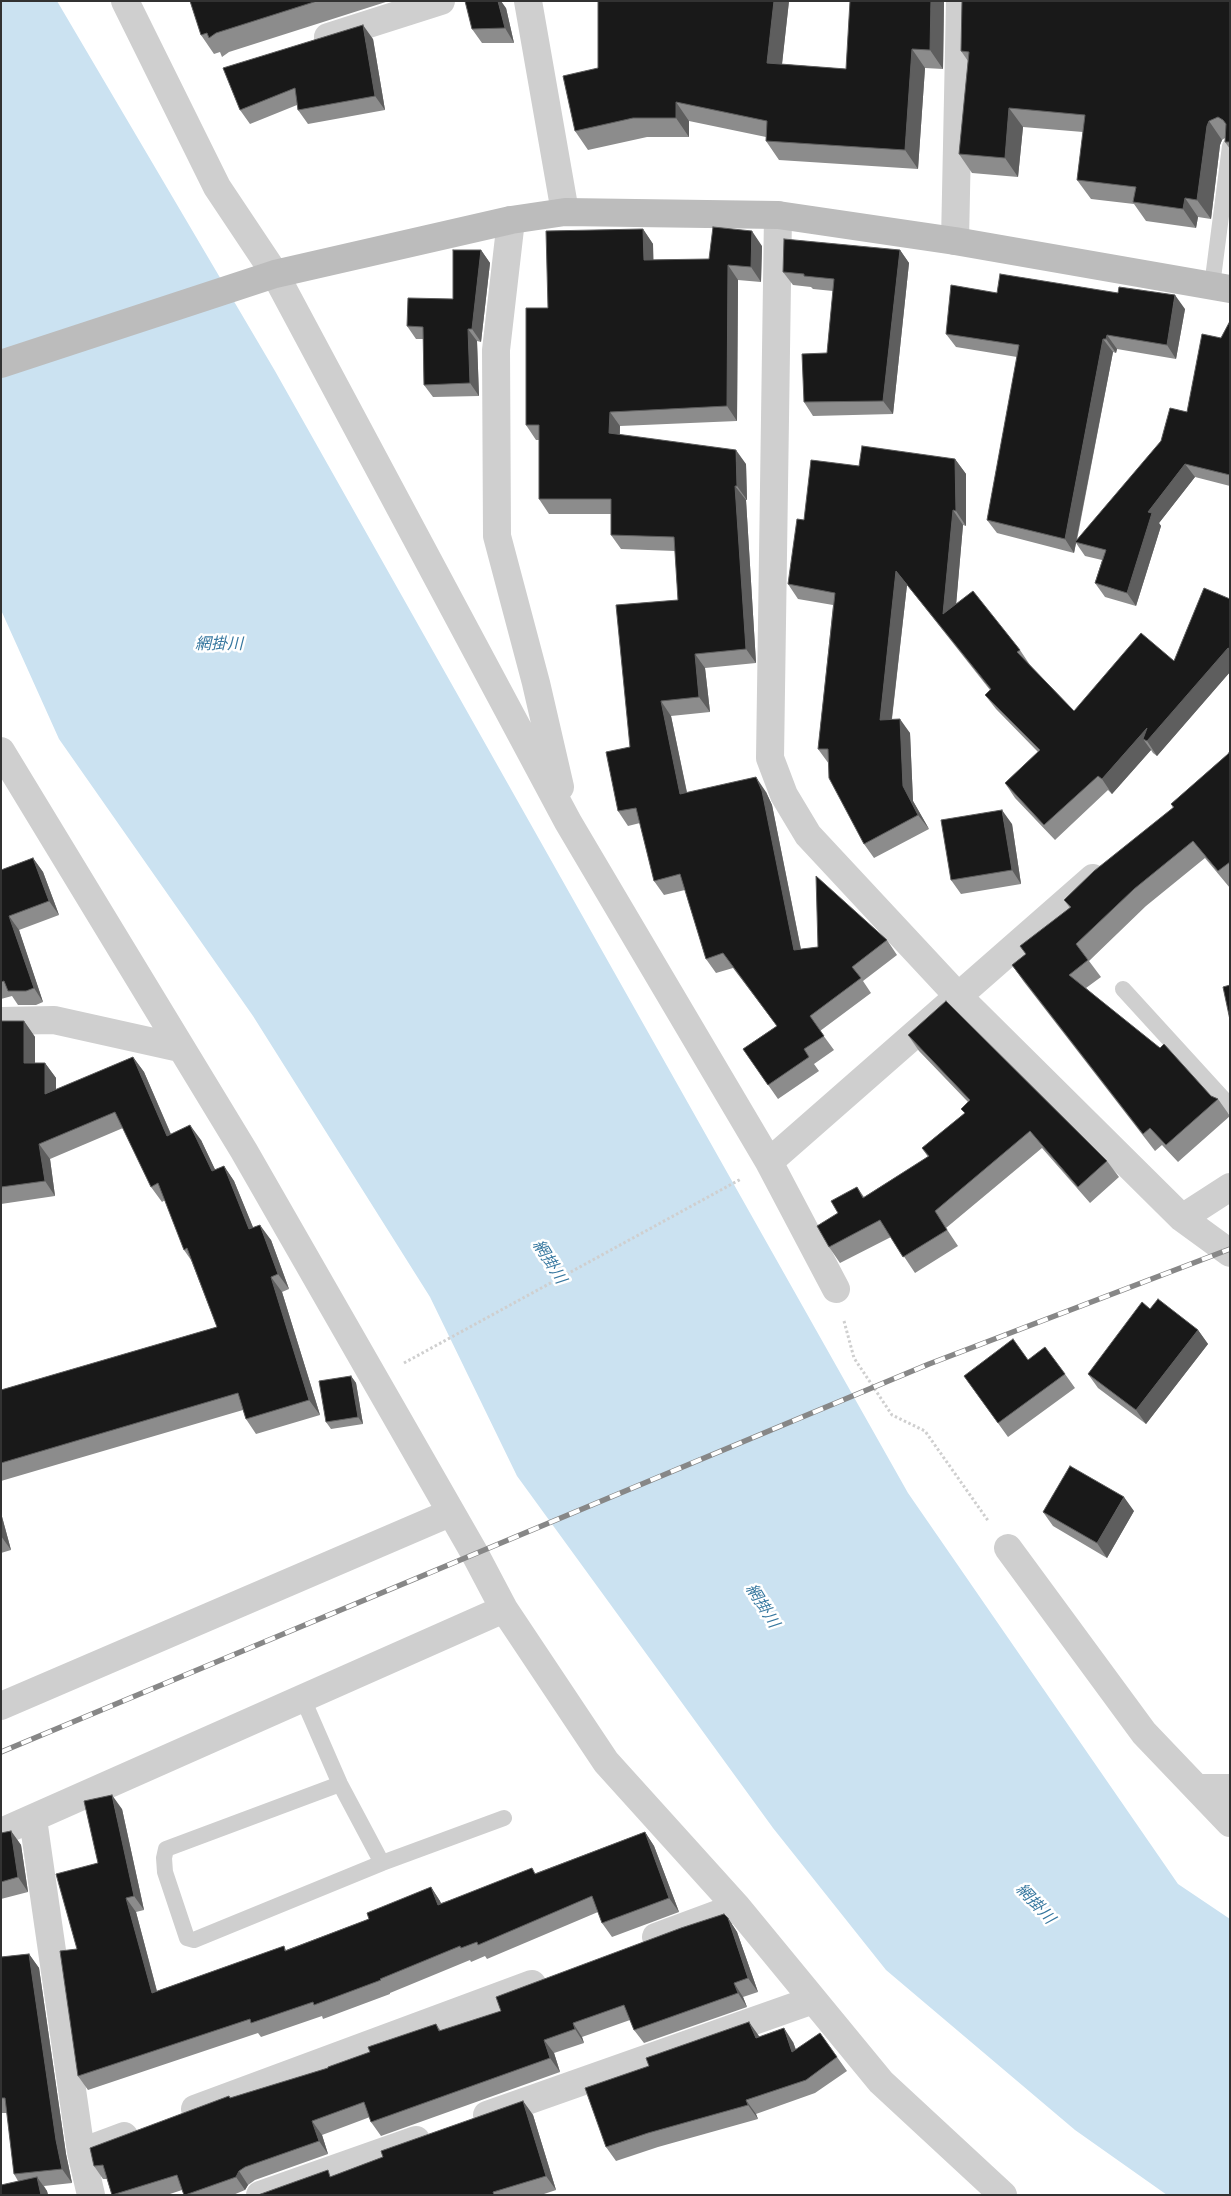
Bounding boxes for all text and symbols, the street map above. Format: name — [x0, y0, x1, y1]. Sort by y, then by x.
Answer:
water label: 網掛川 — [195, 635, 243, 655]
water label: 網掛川 — [528, 1237, 570, 1287]
water label: 網掛川 — [741, 1581, 783, 1631]
water label: 網掛川 — [1012, 1880, 1058, 1928]

